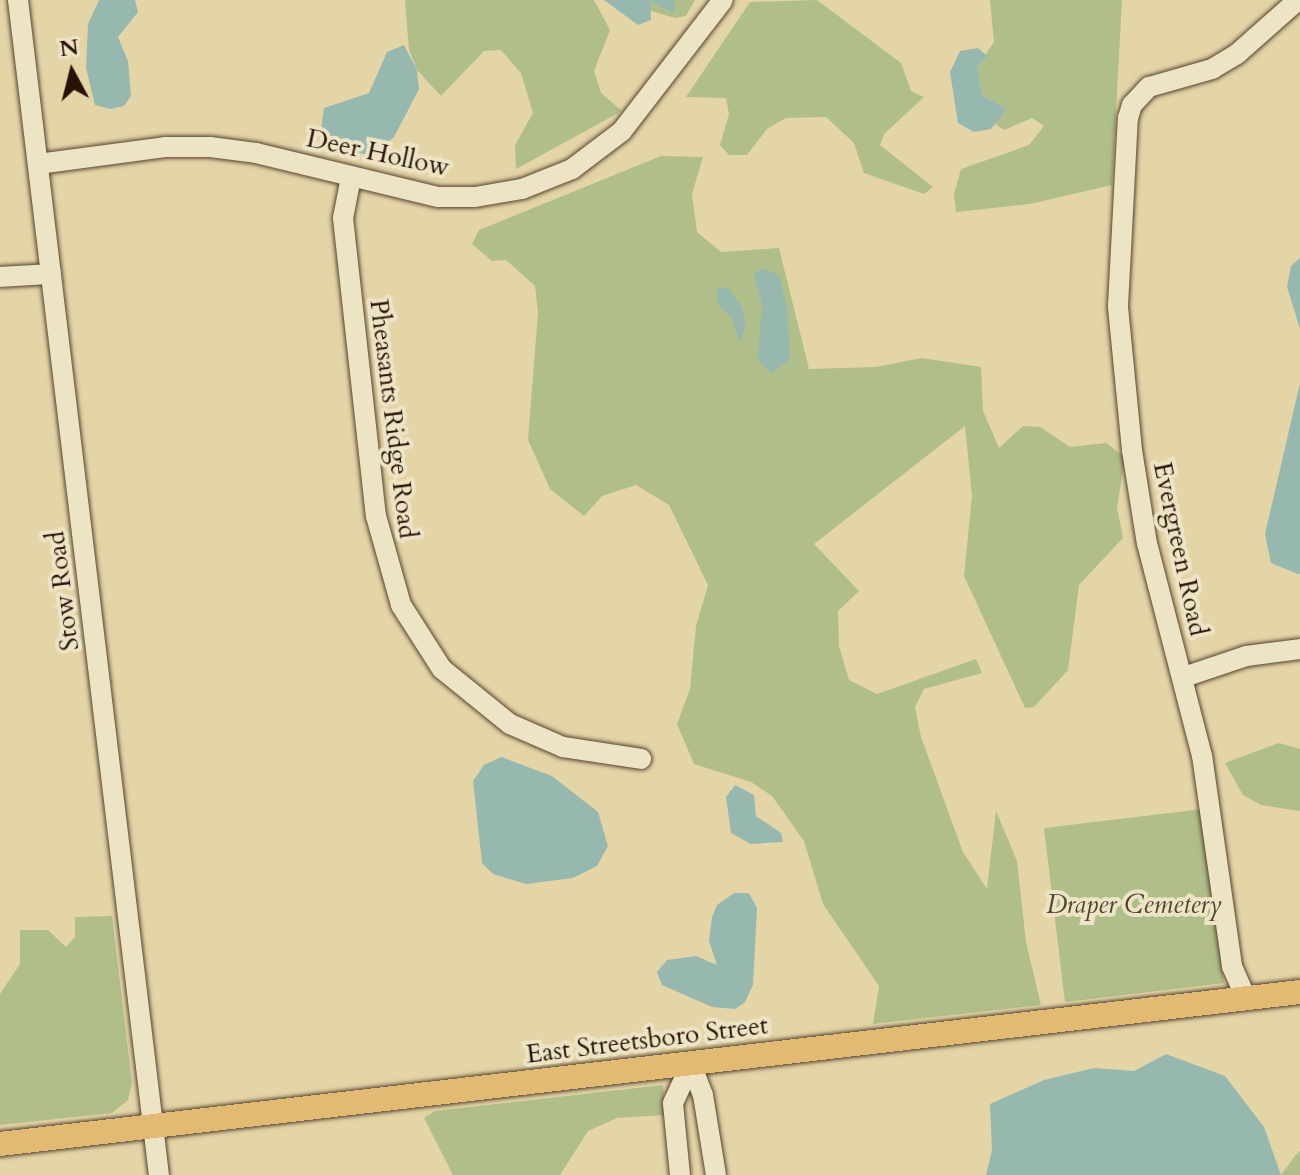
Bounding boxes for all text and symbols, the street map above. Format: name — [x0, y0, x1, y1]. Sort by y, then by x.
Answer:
north arrow — [32, 32, 112, 112]
text: N — [58, 32, 80, 64]
street label: Deer Hollow — [304, 123, 452, 183]
street label: Pheasants Ridge Road — [363, 298, 423, 540]
street label: Evergreen Road — [1146, 459, 1214, 639]
street label: Stow Road — [40, 529, 86, 653]
park label: Draper Cemetery — [1046, 889, 1222, 921]
street label: East Streetsboro Street — [524, 1010, 770, 1070]

